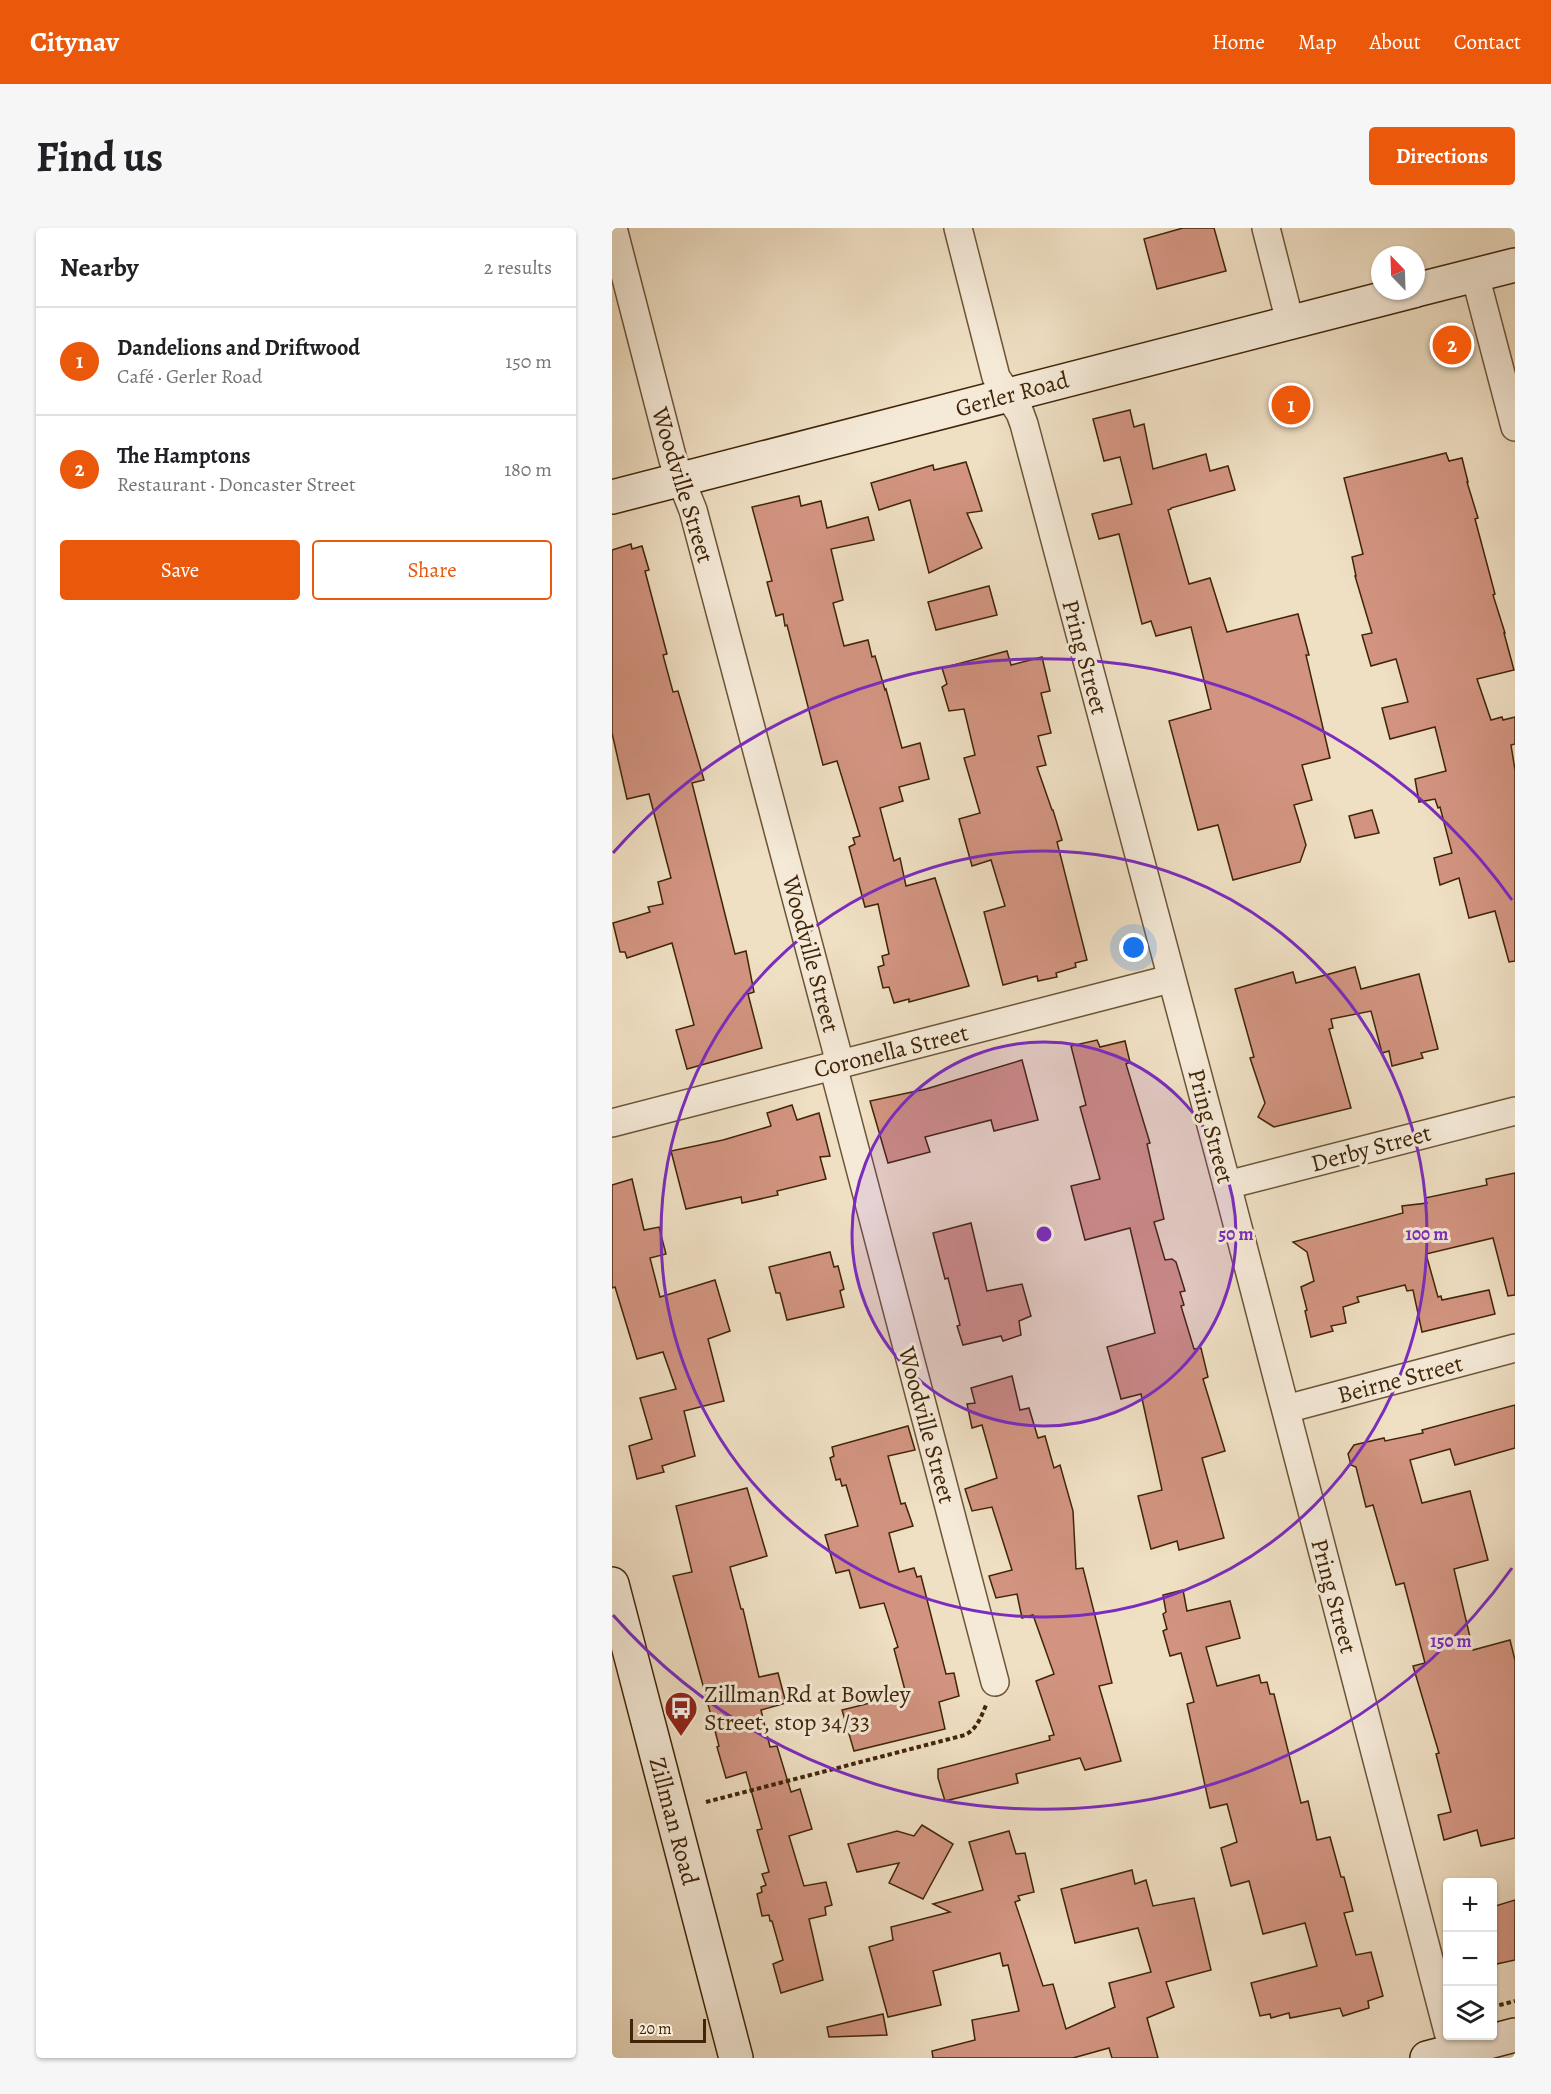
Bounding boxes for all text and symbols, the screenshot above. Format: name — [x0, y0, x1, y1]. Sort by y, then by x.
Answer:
text: Citynav — [30, 23, 119, 61]
text: Home — [1212, 28, 1265, 56]
text: Map — [1298, 28, 1336, 56]
text: About — [1369, 28, 1421, 56]
text: Contact — [1454, 28, 1521, 56]
button: Directions — [1369, 127, 1515, 185]
text: Find us — [36, 128, 163, 185]
north arrow — [1371, 246, 1425, 300]
text: Nearby — [60, 250, 139, 285]
text: 2 results — [484, 254, 552, 281]
pin: 2 — [1432, 322, 1472, 368]
text: Dandelions and Driftwood — [117, 333, 360, 363]
text: 1 — [76, 348, 83, 375]
text: 150 m — [505, 348, 552, 375]
text: Café · Gerler Road — [117, 363, 263, 390]
street label: Gerler Road — [952, 364, 1072, 424]
pin: 1 — [1272, 382, 1310, 428]
street label: Woodville Street — [644, 402, 722, 567]
text: The Hamptons — [117, 441, 251, 471]
text: 2 — [75, 456, 84, 483]
text: 180 m — [504, 456, 552, 483]
text: Restaurant · Doncaster Street — [117, 471, 356, 498]
button: Save — [60, 540, 300, 600]
button: Share — [312, 540, 552, 600]
street label: Pring Street — [1054, 596, 1116, 718]
street label: Woodville Street — [774, 871, 847, 1036]
your location — [1119, 933, 1148, 962]
street label: Coronella Street — [810, 1016, 972, 1086]
street label: Pring Street — [1180, 1065, 1242, 1187]
street label: Derby Street — [1307, 1117, 1435, 1179]
text: 50 m — [1219, 1222, 1253, 1246]
text: 100 m — [1406, 1222, 1448, 1246]
centre of rings — [1034, 1224, 1054, 1244]
street label: Woodville Street — [890, 1342, 963, 1507]
street label: Beirne Street — [1334, 1347, 1466, 1411]
street label: Pring Street — [1303, 1535, 1365, 1657]
text: 150 m — [1430, 1629, 1472, 1653]
place label: Zillman Rd at Bowley Street, stop 34/33 — [704, 1678, 911, 1738]
bus stop icon: Zillman Rd at Bowley Street, stop 34/33 — [663, 1690, 699, 1737]
street label: Zillman Road — [642, 1754, 706, 1889]
map controls — [1443, 1878, 1497, 2040]
button: + — [1443, 1878, 1497, 1932]
button: − — [1443, 1932, 1497, 1986]
button: layers — [1443, 1986, 1497, 2040]
scale bar — [630, 2016, 706, 2044]
text: 20 m — [639, 2018, 672, 2040]

